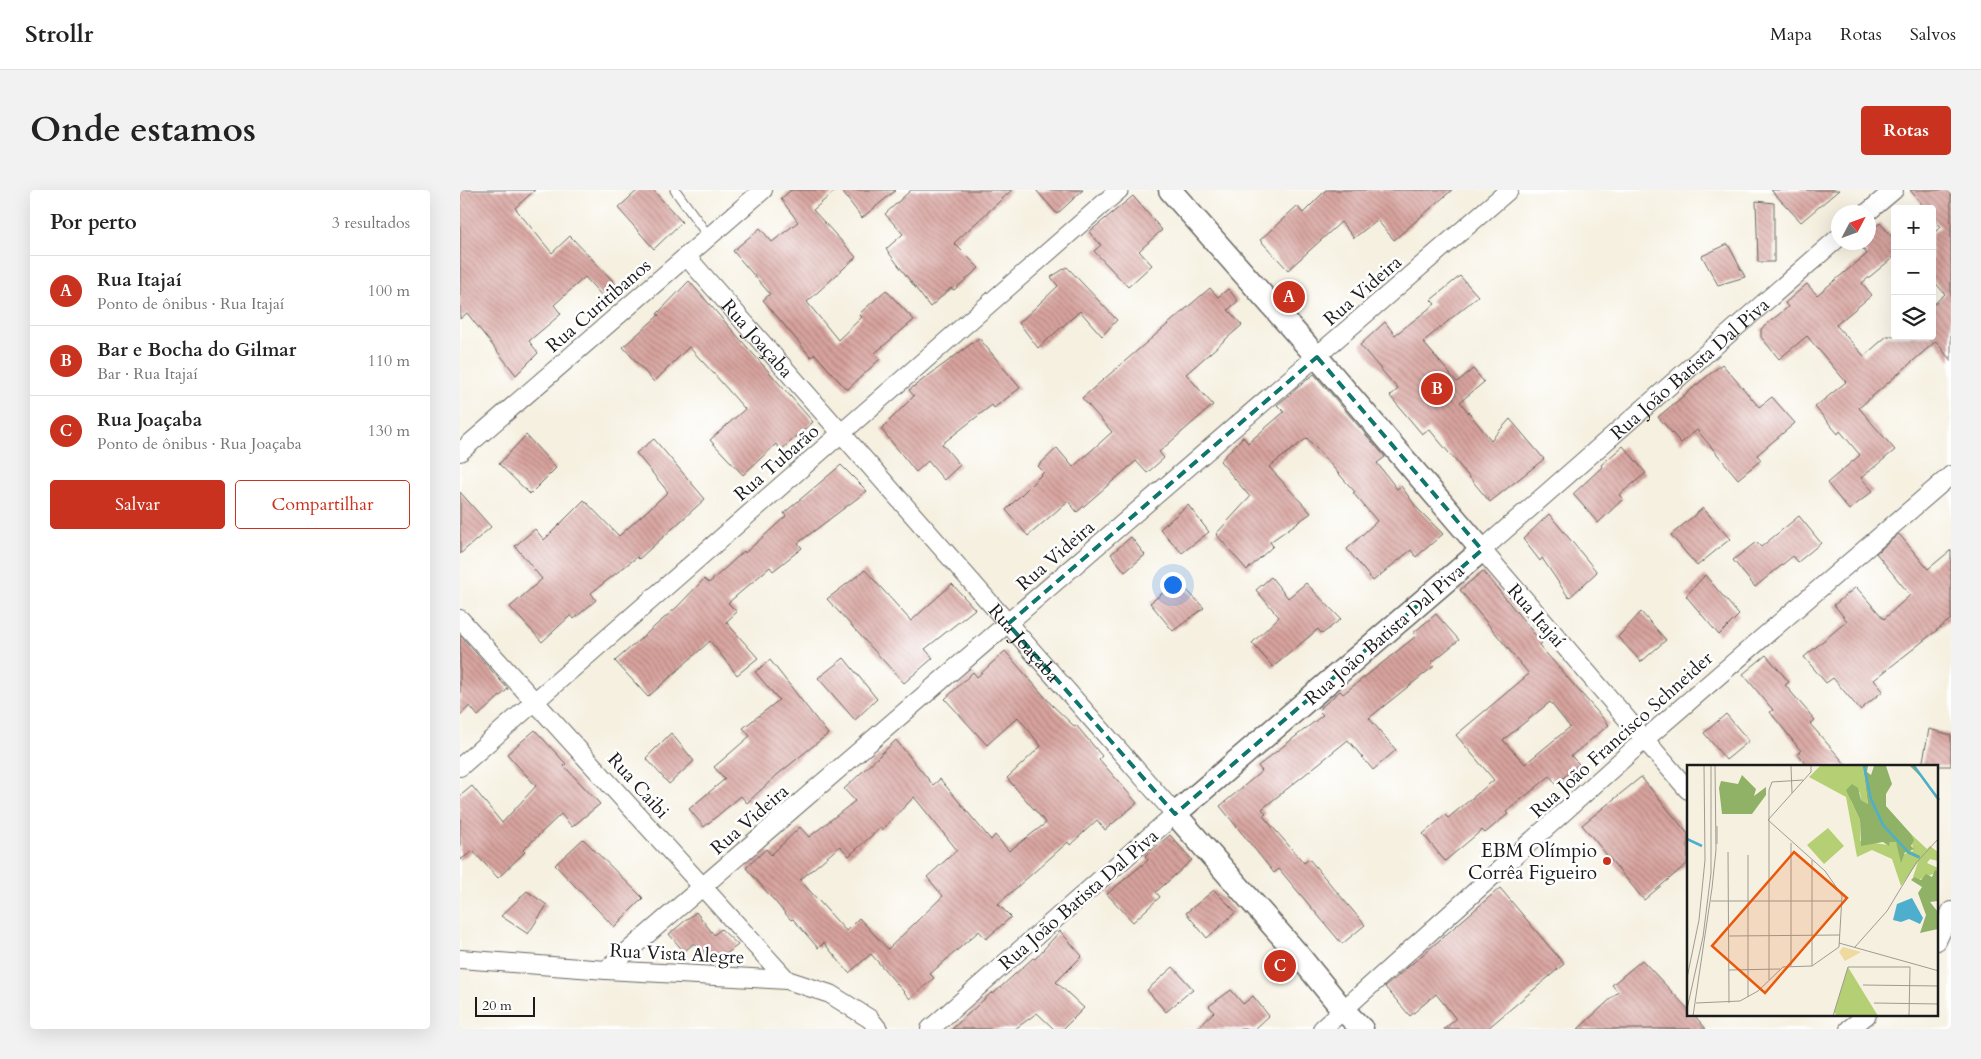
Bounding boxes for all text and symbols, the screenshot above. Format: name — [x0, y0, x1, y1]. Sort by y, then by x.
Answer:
text: Strollr — [25, 18, 93, 51]
text: Mapa — [1770, 22, 1812, 47]
text: Rotas — [1840, 22, 1882, 47]
text: Salvos — [1910, 22, 1956, 47]
text: Onde estamos — [30, 106, 256, 154]
button: Rotas — [1861, 106, 1951, 155]
north arrow — [1831, 205, 1876, 250]
map controls — [1891, 205, 1936, 340]
button: + — [1891, 205, 1936, 250]
text: Por perto — [50, 208, 137, 237]
text: 3 resultados — [332, 212, 410, 234]
street label: Rua Videira — [1318, 250, 1407, 332]
button: − — [1891, 250, 1936, 295]
street label: Rua Curitibanos — [541, 253, 657, 359]
text: Rua Itajaí — [97, 267, 182, 293]
pin: A — [1273, 278, 1305, 316]
text: A — [60, 280, 72, 302]
text: 100 m — [368, 280, 410, 302]
street label: Rua João Batista Dal Piva — [1605, 292, 1775, 446]
text: Ponto de ônibus · Rua Itajaí — [97, 293, 284, 315]
street label: Rua Joaçaba — [715, 294, 799, 384]
button: layers — [1891, 295, 1936, 340]
text: Bar e Bocha do Gilmar — [97, 337, 296, 363]
text: B — [60, 350, 72, 372]
text: 110 m — [368, 350, 410, 372]
text: Bar · Rua Itajaí — [97, 363, 198, 385]
pin: B — [1421, 370, 1453, 408]
text: Rua Joaçaba — [97, 407, 202, 433]
street label: Rua Tubarão — [728, 418, 825, 507]
text: C — [60, 420, 72, 442]
text: 130 m — [368, 420, 410, 442]
text: Ponto de ônibus · Rua Joaçaba — [97, 433, 302, 455]
button: Salvar — [50, 480, 225, 529]
button: Compartilhar — [235, 480, 410, 529]
street label: Rua Videira — [1011, 515, 1100, 597]
street label: Rua João Batista Dal Piva — [1299, 558, 1470, 711]
your location — [1160, 572, 1186, 598]
street label: Rua Itajaí — [1501, 578, 1571, 653]
street label: Rua Joaçaba — [982, 598, 1066, 688]
street label: Rua João Francisco Schneider — [1525, 646, 1719, 824]
street label: Rua Caibi — [602, 747, 675, 824]
inset map — [1687, 765, 1938, 1016]
street label: Rua Videira — [705, 779, 794, 861]
street label: Rua João Batista Dal Piva — [993, 823, 1164, 976]
place label: EBM Olímpio Corrêa Figueiro — [1468, 838, 1597, 886]
marker: EBM Olímpio Corrêa Figueiro — [1601, 855, 1613, 867]
street label: Rua Vista Alegre — [609, 937, 745, 971]
pin: C — [1264, 947, 1296, 985]
scale bar — [475, 994, 535, 1017]
text: 20 m — [482, 996, 512, 1015]

